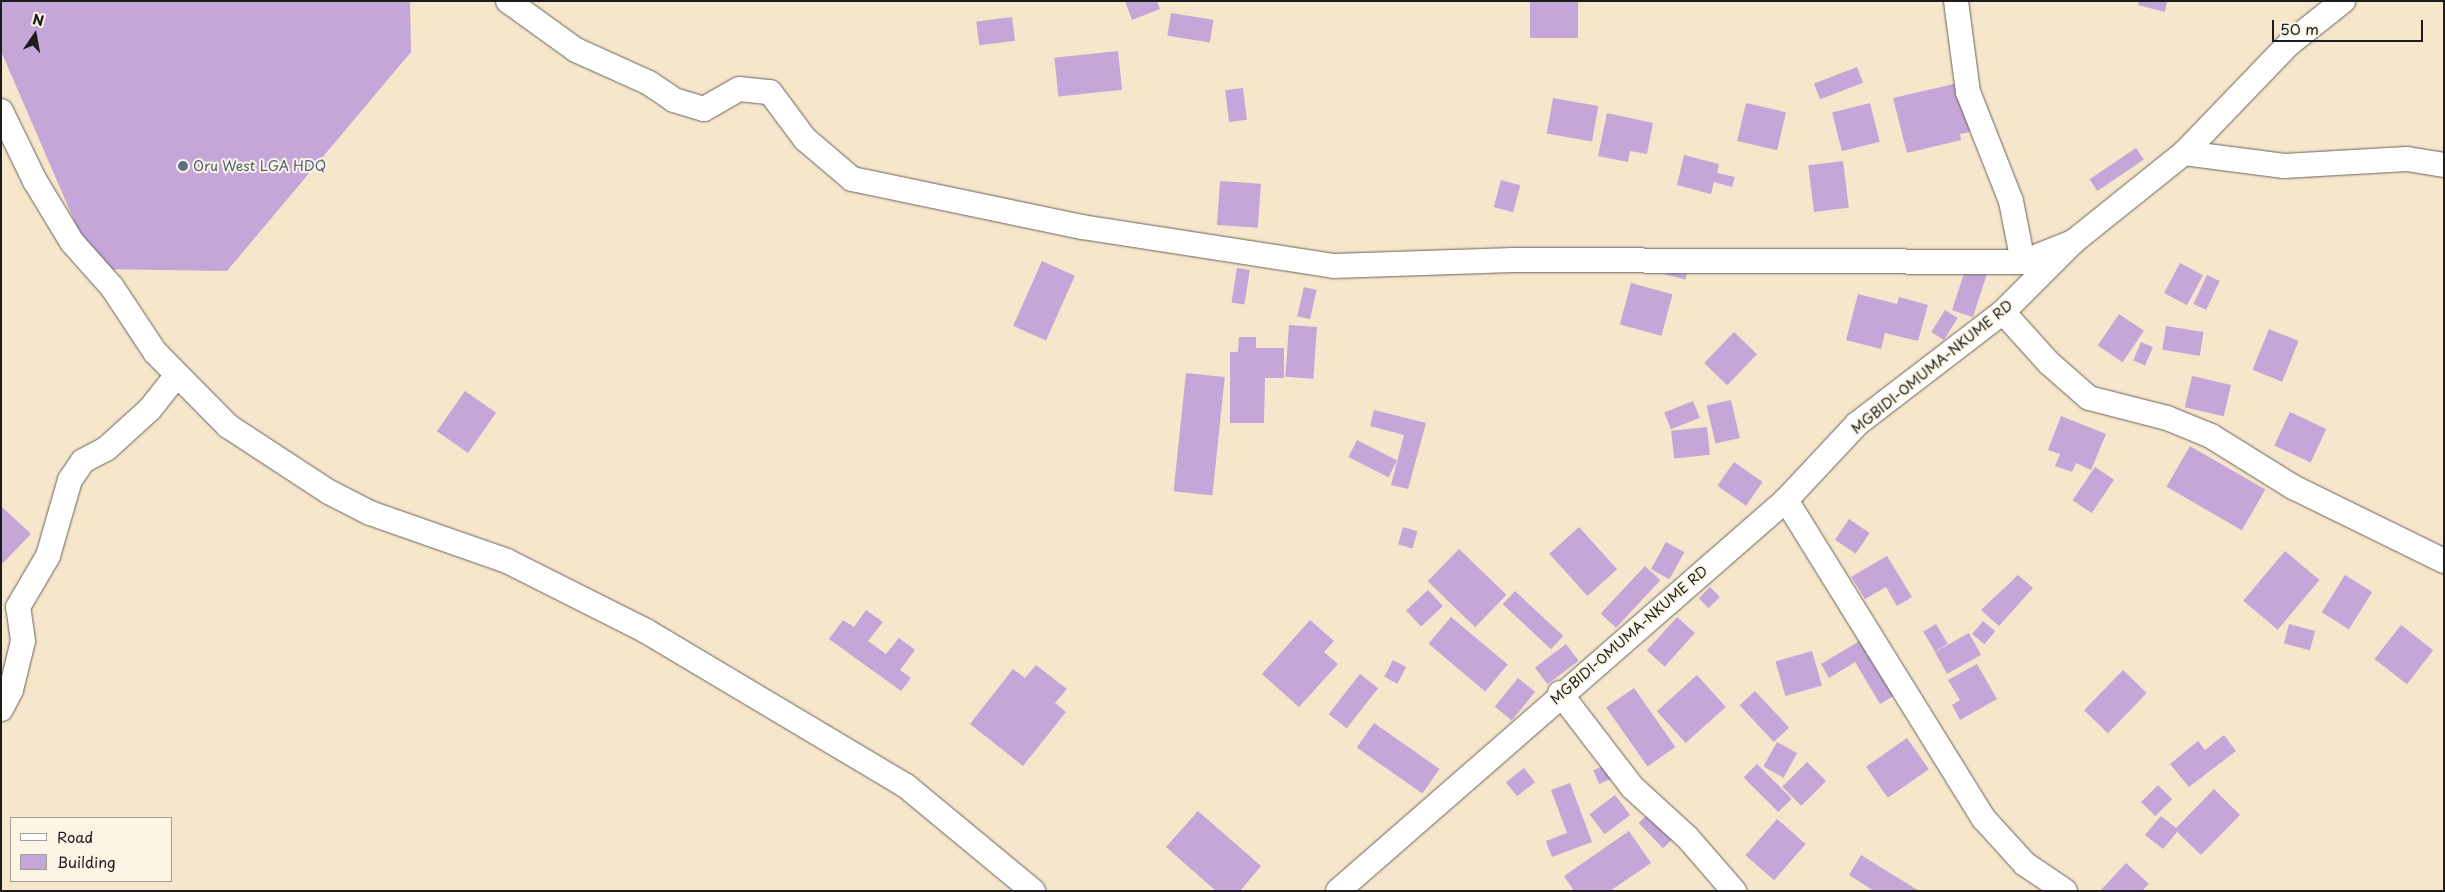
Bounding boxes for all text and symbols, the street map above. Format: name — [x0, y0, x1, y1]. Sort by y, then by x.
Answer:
text: N — [31, 8, 46, 31]
north arrow — [10, 10, 60, 60]
scale bar — [2275, 10, 2426, 42]
text: 50 m — [2280, 17, 2319, 40]
place label: Oru West LGA HDQ — [193, 158, 328, 174]
marker: Oru West LGA HDQ — [177, 160, 189, 172]
street label: MGBIDI-OMUMA-NKUME RD — [1848, 297, 2016, 437]
street label: MGBIDI-OMUMA-NKUME RD — [1547, 562, 1711, 708]
legend — [10, 817, 172, 882]
text: Road — [57, 825, 93, 848]
text: Building — [57, 850, 116, 873]

